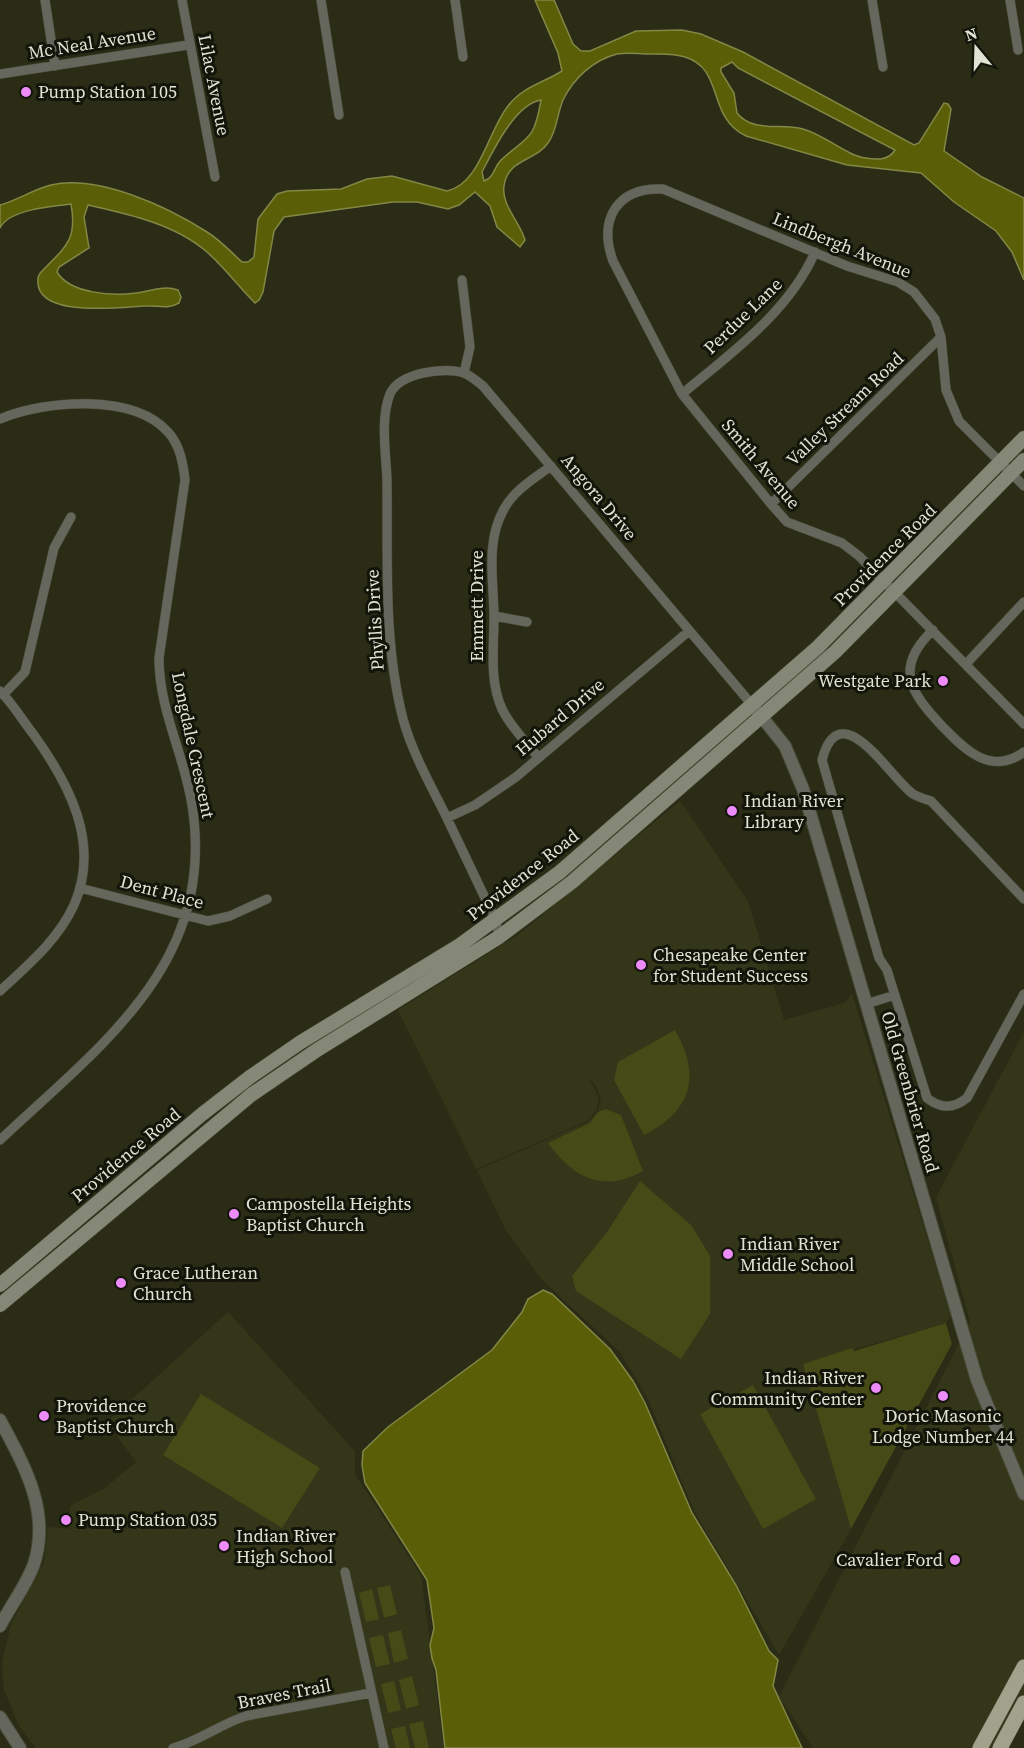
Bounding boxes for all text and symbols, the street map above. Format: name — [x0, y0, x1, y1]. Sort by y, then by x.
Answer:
north arrow — [946, 18, 1006, 78]
street label: Mc Neal Avenue — [26, 20, 157, 65]
text: N — [962, 21, 981, 46]
street label: Lilac Avenue — [192, 32, 237, 138]
place label: Pump Station 105 — [38, 79, 177, 104]
marker: Pump Station 105 — [19, 85, 33, 99]
street label: Lindbergh Avenue — [769, 205, 915, 284]
street label: Perdue Lane — [698, 272, 787, 360]
street label: Valley Stream Road — [780, 346, 909, 471]
street label: Smith Avenue — [716, 413, 807, 514]
street label: Angora Drive — [556, 448, 643, 545]
street label: Providence Road — [828, 498, 941, 611]
street label: Emmett Drive — [464, 550, 489, 662]
street label: Phyllis Drive — [359, 569, 390, 671]
place label: Westgate Park — [818, 668, 931, 693]
street label: Longdale Crescent — [166, 669, 221, 821]
street label: Hubard Drive — [510, 672, 609, 761]
marker: Westgate Park — [936, 674, 950, 688]
place label: Indian River Library — [744, 788, 844, 834]
marker: Indian River Library — [725, 804, 739, 818]
street label: Providence Road — [462, 823, 584, 926]
street label: Dent Place — [117, 868, 207, 915]
place label: Chesapeake Center for Student Success — [653, 942, 808, 988]
marker: Chesapeake Center for Student Success — [634, 958, 648, 972]
street label: Old Greenbrier Road — [876, 1008, 945, 1175]
street label: Providence Road — [66, 1102, 186, 1208]
place label: Campostella Heights Baptist Church — [246, 1191, 411, 1237]
marker: Campostella Heights Baptist Church — [227, 1207, 241, 1221]
place label: Indian River Middle School — [740, 1231, 854, 1277]
marker: Indian River Middle School — [721, 1247, 735, 1261]
place label: Grace Lutheran Church — [133, 1260, 258, 1306]
marker: Grace Lutheran Church — [114, 1276, 128, 1290]
place label: Indian River Community Center — [710, 1365, 864, 1411]
marker: Indian River Community Center — [869, 1381, 883, 1395]
marker: Doric Masonic Lodge Number 44 — [936, 1389, 950, 1403]
place label: Providence Baptist Church — [56, 1393, 175, 1439]
place label: Doric Masonic Lodge Number 44 — [872, 1403, 1014, 1449]
marker: Providence Baptist Church — [37, 1409, 51, 1423]
place label: Pump Station 035 — [78, 1507, 217, 1532]
marker: Pump Station 035 — [59, 1513, 73, 1527]
place label: Indian River High School — [236, 1523, 336, 1569]
marker: Indian River High School — [217, 1539, 231, 1553]
place label: Cavalier Ford — [836, 1547, 943, 1572]
marker: Cavalier Ford — [948, 1553, 962, 1567]
street label: Braves Trail — [235, 1672, 333, 1715]

